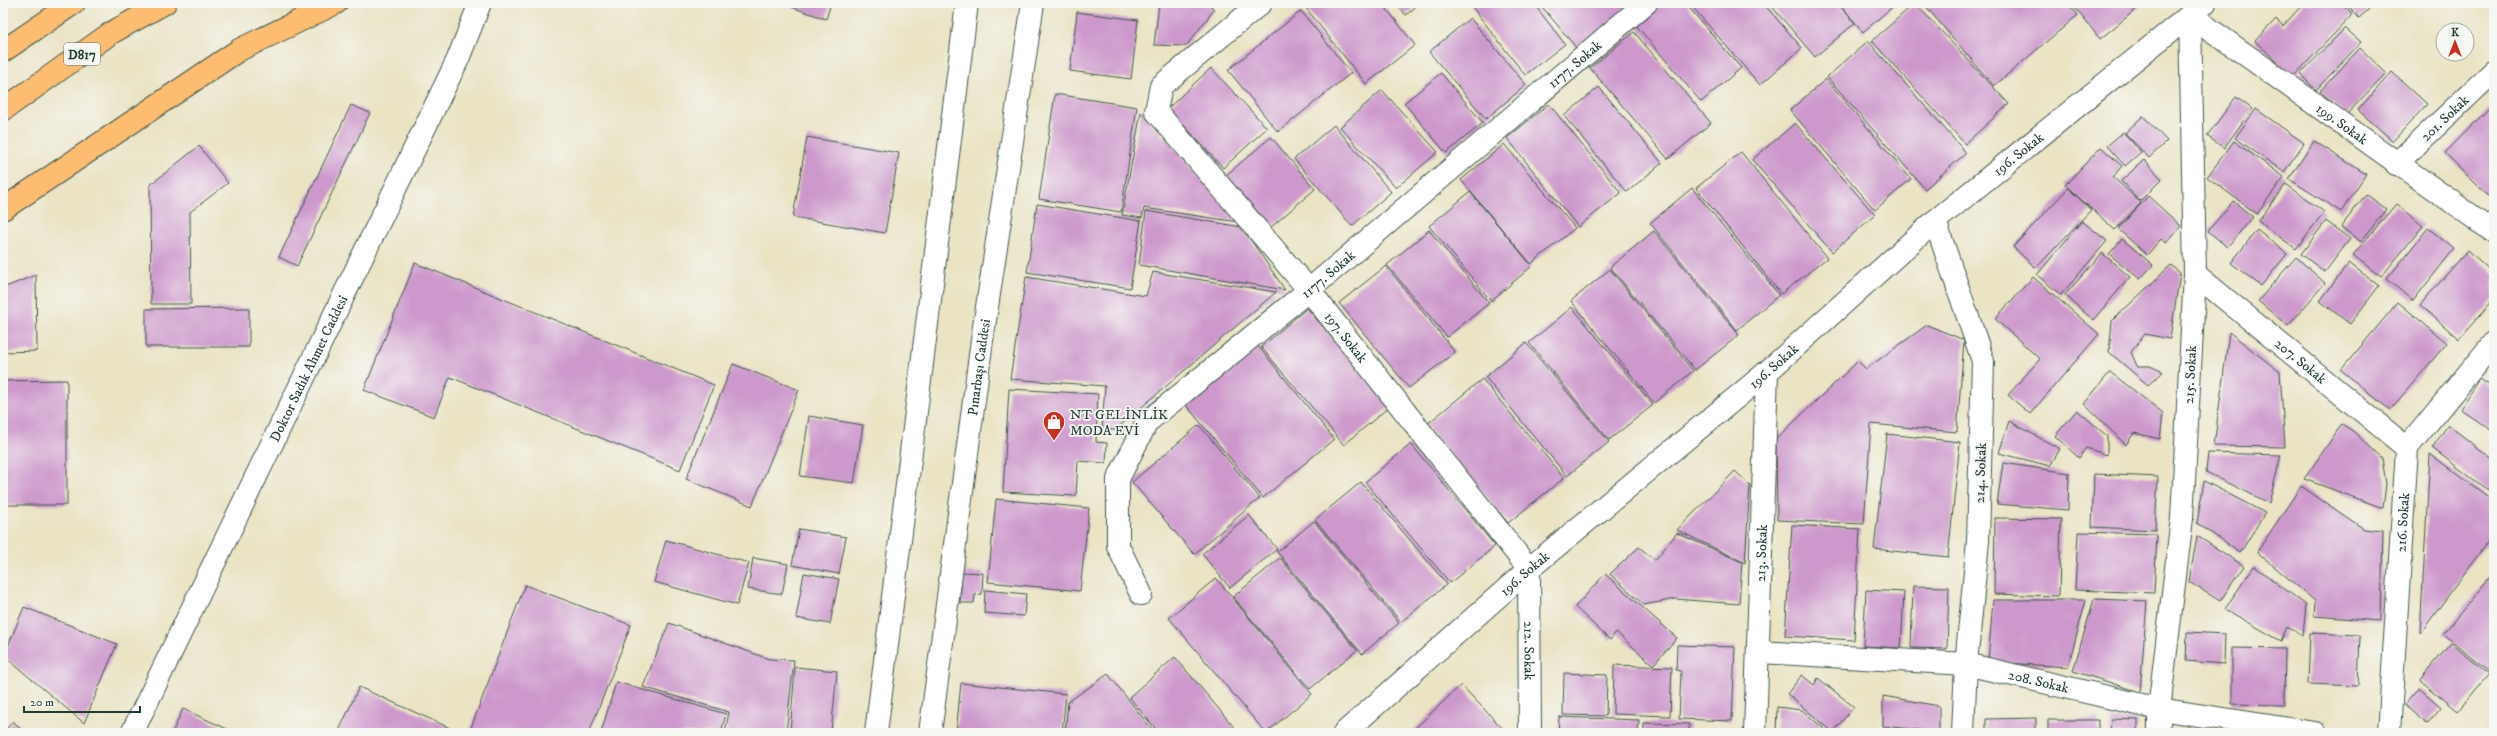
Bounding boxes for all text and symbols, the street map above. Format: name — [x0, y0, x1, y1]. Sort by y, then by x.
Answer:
north arrow — [2435, 22, 2475, 62]
text: K — [2451, 26, 2459, 40]
street label: 1177. Sokak — [1545, 37, 1606, 93]
road number: D817 — [64, 43, 100, 65]
street label: 201. Sokak — [2417, 91, 2473, 146]
street label: 199. Sokak — [2312, 100, 2371, 149]
street label: 196. Sokak — [1990, 129, 2048, 180]
street label: 1177. Sokak — [1298, 247, 1359, 303]
street label: Doktor Sadık Ahmet Caddesi — [266, 292, 353, 445]
street label: 197. Sokak — [1320, 309, 1371, 367]
street label: Pınarbaşı Caddesi — [964, 317, 995, 417]
street label: 207. Sokak — [2271, 335, 2330, 388]
street label: 196. Sokak — [1746, 340, 1802, 393]
street label: 215. Sokak — [2180, 345, 2201, 404]
place label: NT GELİNLİK MODA EVİ — [1070, 406, 1168, 440]
shop icon: NT GELİNLİK MODA EVİ — [1041, 409, 1067, 442]
street label: 214. Sokak — [1971, 442, 1991, 504]
street label: 216. Sokak — [2392, 492, 2414, 553]
street label: 213. Sokak — [1752, 524, 1772, 582]
street label: 196. Sokak — [1497, 548, 1554, 600]
street label: 212. Sokak — [1519, 621, 1538, 681]
street label: 208. Sokak — [2006, 666, 2071, 698]
scale bar — [24, 688, 140, 714]
text: 20 m — [30, 695, 54, 710]

